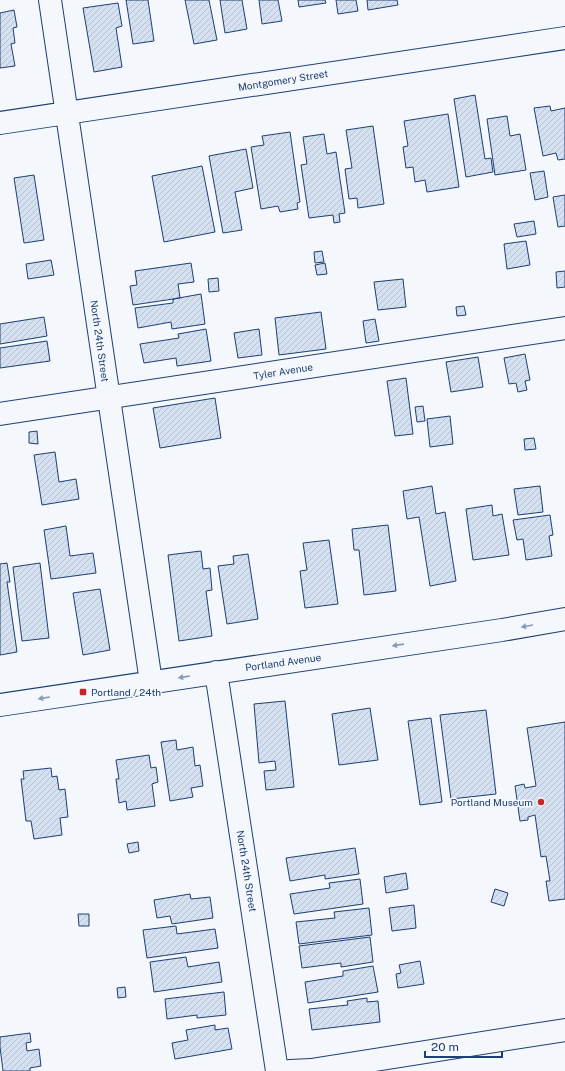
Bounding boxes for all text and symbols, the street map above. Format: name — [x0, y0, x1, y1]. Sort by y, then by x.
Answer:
street label: Montgomery Street — [237, 67, 329, 93]
street label: North 24th Street — [88, 299, 112, 383]
street label: Tyler Avenue — [252, 360, 314, 382]
one-way arrow — [520, 623, 533, 629]
one-way arrow — [392, 642, 404, 648]
street label: Portland Avenue — [244, 651, 322, 673]
one-way arrow — [178, 674, 190, 680]
place label: Portland / 24th — [91, 686, 161, 698]
marker: Portland / 24th — [78, 687, 88, 697]
one-way arrow — [38, 695, 51, 701]
place label: Portland Museum — [451, 796, 533, 808]
marker: Portland Museum — [536, 797, 546, 807]
street label: North 24th Street — [235, 829, 259, 913]
scale bar — [425, 1033, 502, 1059]
text: 20 m — [431, 1040, 459, 1054]

